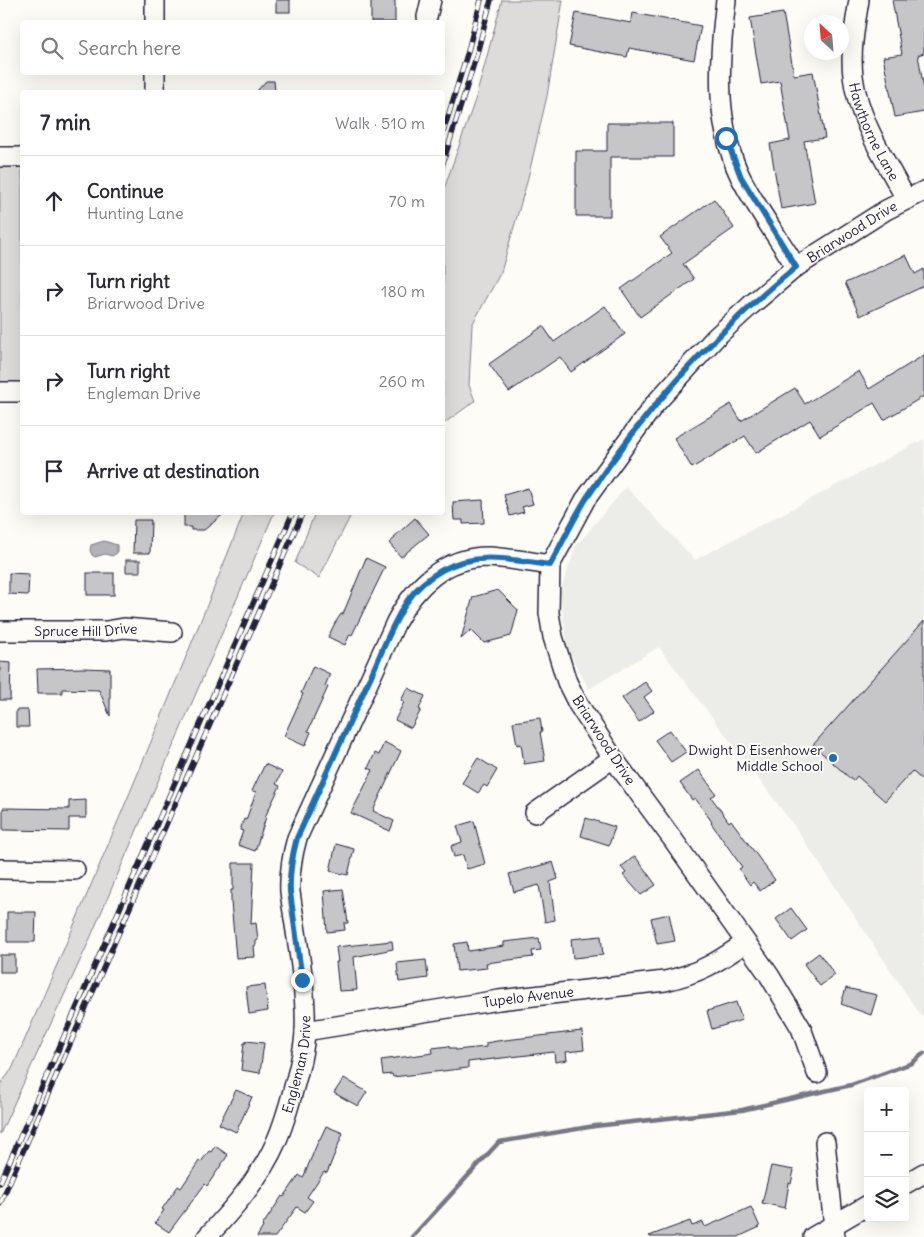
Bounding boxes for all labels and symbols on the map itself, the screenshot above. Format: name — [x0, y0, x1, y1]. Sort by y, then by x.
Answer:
north arrow — [804, 15, 849, 60]
street label: Hawthorne Lane — [845, 81, 903, 184]
route start — [715, 127, 738, 150]
street label: Briarwood Drive — [803, 197, 900, 267]
street label: Spruce Hill Drive — [34, 619, 138, 640]
street label: Briarwood Drive — [568, 692, 640, 788]
place label: Dwight D Eisenhower Middle School — [688, 741, 823, 775]
marker: Dwight D Eisenhower Middle School — [827, 752, 839, 764]
route end — [291, 969, 314, 992]
street label: Tupelo Avenue — [482, 983, 575, 1011]
street label: Engleman Drive — [278, 1015, 314, 1115]

